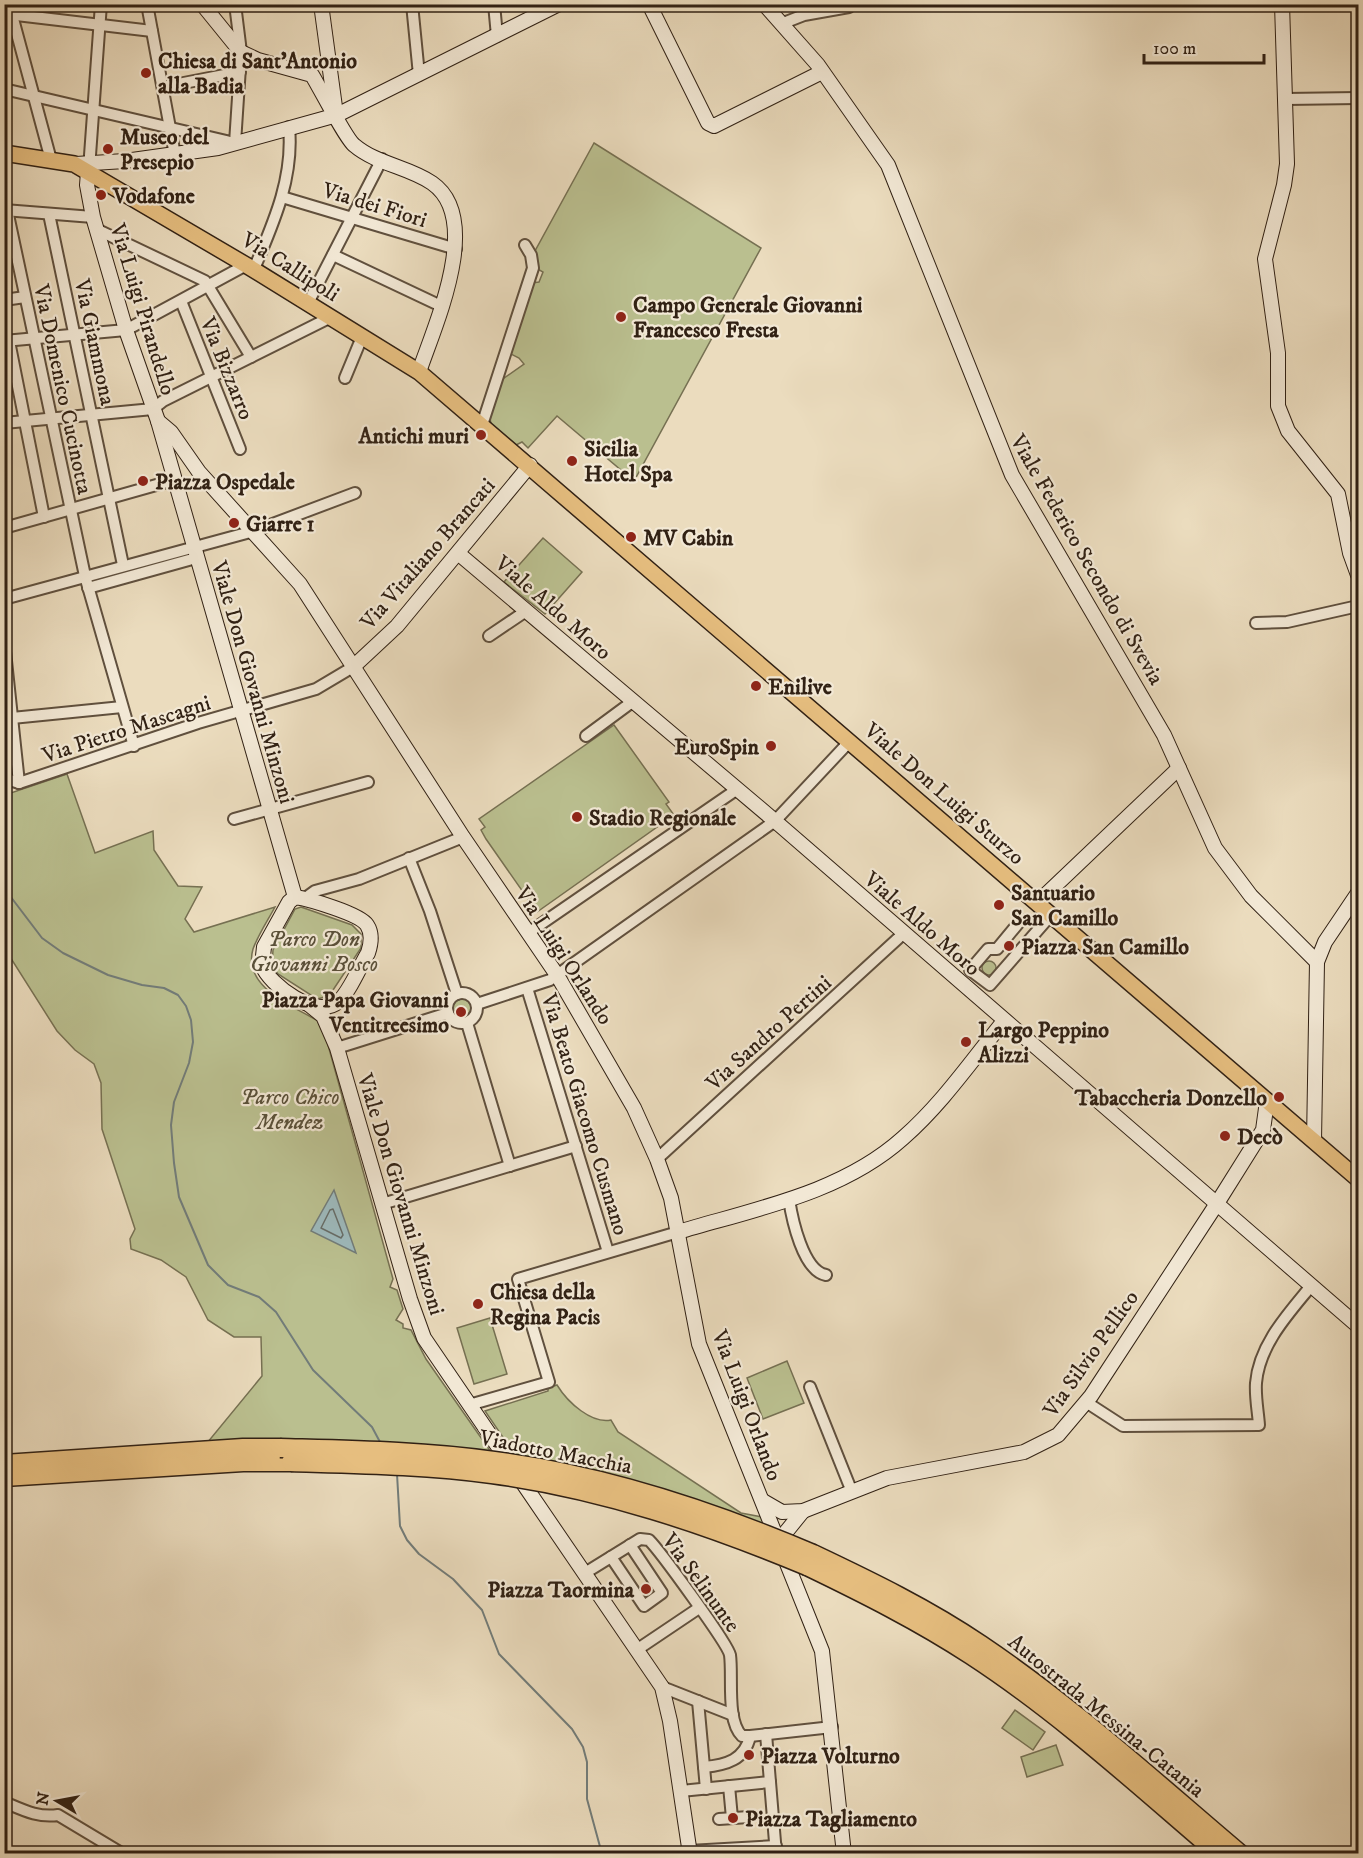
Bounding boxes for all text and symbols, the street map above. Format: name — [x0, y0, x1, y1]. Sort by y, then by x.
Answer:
scale bar — [1144, 27, 1264, 65]
text: 100 m — [1153, 38, 1196, 60]
place label: Chiesa di Sant'Antonio alla Badia — [158, 48, 357, 100]
marker: Chiesa di Sant'Antonio alla Badia — [139, 66, 153, 80]
place label: Museo del Presepio — [120, 124, 209, 176]
marker: Museo del Presepio — [101, 142, 115, 156]
street label: Via dei Fiori — [318, 177, 430, 234]
place label: Vodafone — [112, 183, 195, 210]
marker: Vodafone — [94, 188, 108, 202]
street label: Via Luigi Pirandello — [103, 219, 182, 399]
street label: Via Callipoli — [235, 226, 344, 308]
street label: Via Giammona — [68, 276, 121, 409]
street label: Via Domenico Cucinotta — [27, 281, 98, 497]
place label: Campo Generale Giovanni Francesco Fresta — [633, 292, 863, 344]
marker: Campo Generale Giovanni Francesco Fresta — [614, 310, 628, 324]
street label: Via Bizzarro — [193, 312, 259, 424]
place label: Antichi muri — [358, 423, 469, 450]
marker: Antichi muri — [474, 428, 488, 442]
street label: Viale Federico Secondo di Svevia — [1003, 429, 1170, 690]
place label: Sicilia Hotel Spa — [584, 436, 673, 488]
marker: Sicilia Hotel Spa — [565, 454, 579, 468]
place label: Piazza Ospedale — [155, 469, 295, 496]
street label: Via Vitaliano Brancati — [354, 473, 501, 636]
marker: Piazza Ospedale — [136, 474, 150, 488]
place label: Giarre 1 — [246, 511, 315, 538]
marker: Giarre 1 — [227, 516, 241, 530]
place label: MV Cabin — [643, 525, 734, 552]
marker: MV Cabin — [624, 530, 638, 544]
street label: Viale Aldo Moro — [489, 550, 617, 666]
street label: Viale Don Giovanni Minzoni — [205, 557, 300, 807]
place label: Enilive — [768, 674, 832, 701]
marker: Enilive — [749, 679, 763, 693]
street label: Via Pietro Mascagni — [38, 690, 214, 770]
street label: Viale Don Luigi Sturzo — [858, 717, 1030, 871]
place label: EuroSpin — [674, 734, 759, 761]
marker: EuroSpin — [764, 739, 778, 753]
place label: Stadio Regionale — [589, 805, 736, 832]
marker: Stadio Regionale — [570, 810, 584, 824]
street label: Viale Aldo Moro — [858, 866, 986, 982]
place label: Santuario San Camillo — [1011, 880, 1118, 932]
street label: Via Luigi Orlando — [508, 881, 618, 1030]
marker: Santuario San Camillo — [992, 898, 1006, 912]
park label: Parco Don Giovanni Bosco — [250, 926, 378, 978]
place label: Piazza San Camillo — [1021, 934, 1189, 961]
marker: Piazza San Camillo — [1002, 939, 1016, 953]
street label: Via Sandro Pertini — [700, 970, 838, 1097]
place label: Piazza Papa Giovanni Ventitreesimo — [261, 987, 449, 1039]
street label: Via Beato Giacomo Cusmano — [535, 989, 634, 1239]
marker: Piazza Papa Giovanni Ventitreesimo — [454, 1005, 468, 1019]
place label: Largo Peppino Alizzi — [977, 1017, 1109, 1069]
marker: Largo Peppino Alizzi — [959, 1035, 973, 1049]
street label: Viale Don Giovanni Minzoni — [351, 1069, 450, 1319]
park label: Parco Chico Mendez — [240, 1084, 340, 1136]
place label: Tabaccheria Donzello — [1074, 1085, 1267, 1112]
marker: Tabaccheria Donzello — [1272, 1090, 1286, 1104]
place label: Decò — [1237, 1124, 1283, 1151]
marker: Decò — [1218, 1129, 1232, 1143]
place label: Chiesa della Regina Pacis — [490, 1279, 601, 1331]
street label: Via Silvio Pellico — [1037, 1285, 1145, 1423]
marker: Chiesa della Regina Pacis — [471, 1297, 485, 1311]
street label: Via Luigi Orlando — [705, 1325, 788, 1485]
street label: Viadotto Macchia — [476, 1424, 635, 1481]
street label: Via Selinunte — [655, 1527, 746, 1638]
place label: Piazza Taormina — [487, 1577, 635, 1604]
marker: Piazza Taormina — [639, 1582, 653, 1596]
street label: Autostrada Messina-Catania — [1002, 1628, 1210, 1804]
place label: Piazza Volturno — [761, 1743, 900, 1770]
marker: Piazza Volturno — [742, 1748, 756, 1762]
north arrow — [27, 1771, 87, 1831]
text: N — [32, 1790, 54, 1807]
place label: Piazza Tagliamento — [745, 1806, 917, 1833]
marker: Piazza Tagliamento — [726, 1811, 740, 1825]

